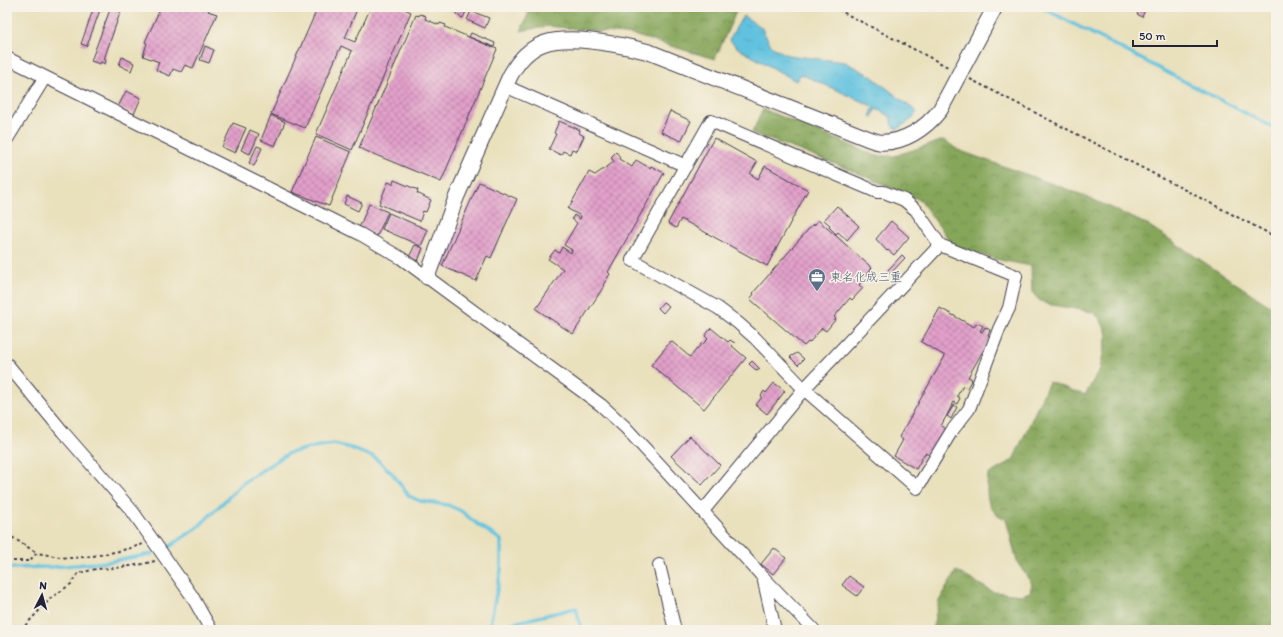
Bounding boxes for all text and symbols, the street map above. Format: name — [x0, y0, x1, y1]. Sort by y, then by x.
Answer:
scale bar — [1133, 22, 1217, 48]
text: 50 m — [1139, 29, 1165, 43]
office icon: 東名化成三重 — [807, 267, 827, 292]
place label: 東名化成三重 — [830, 270, 902, 284]
north arrow — [22, 575, 62, 615]
text: N — [39, 579, 47, 592]

